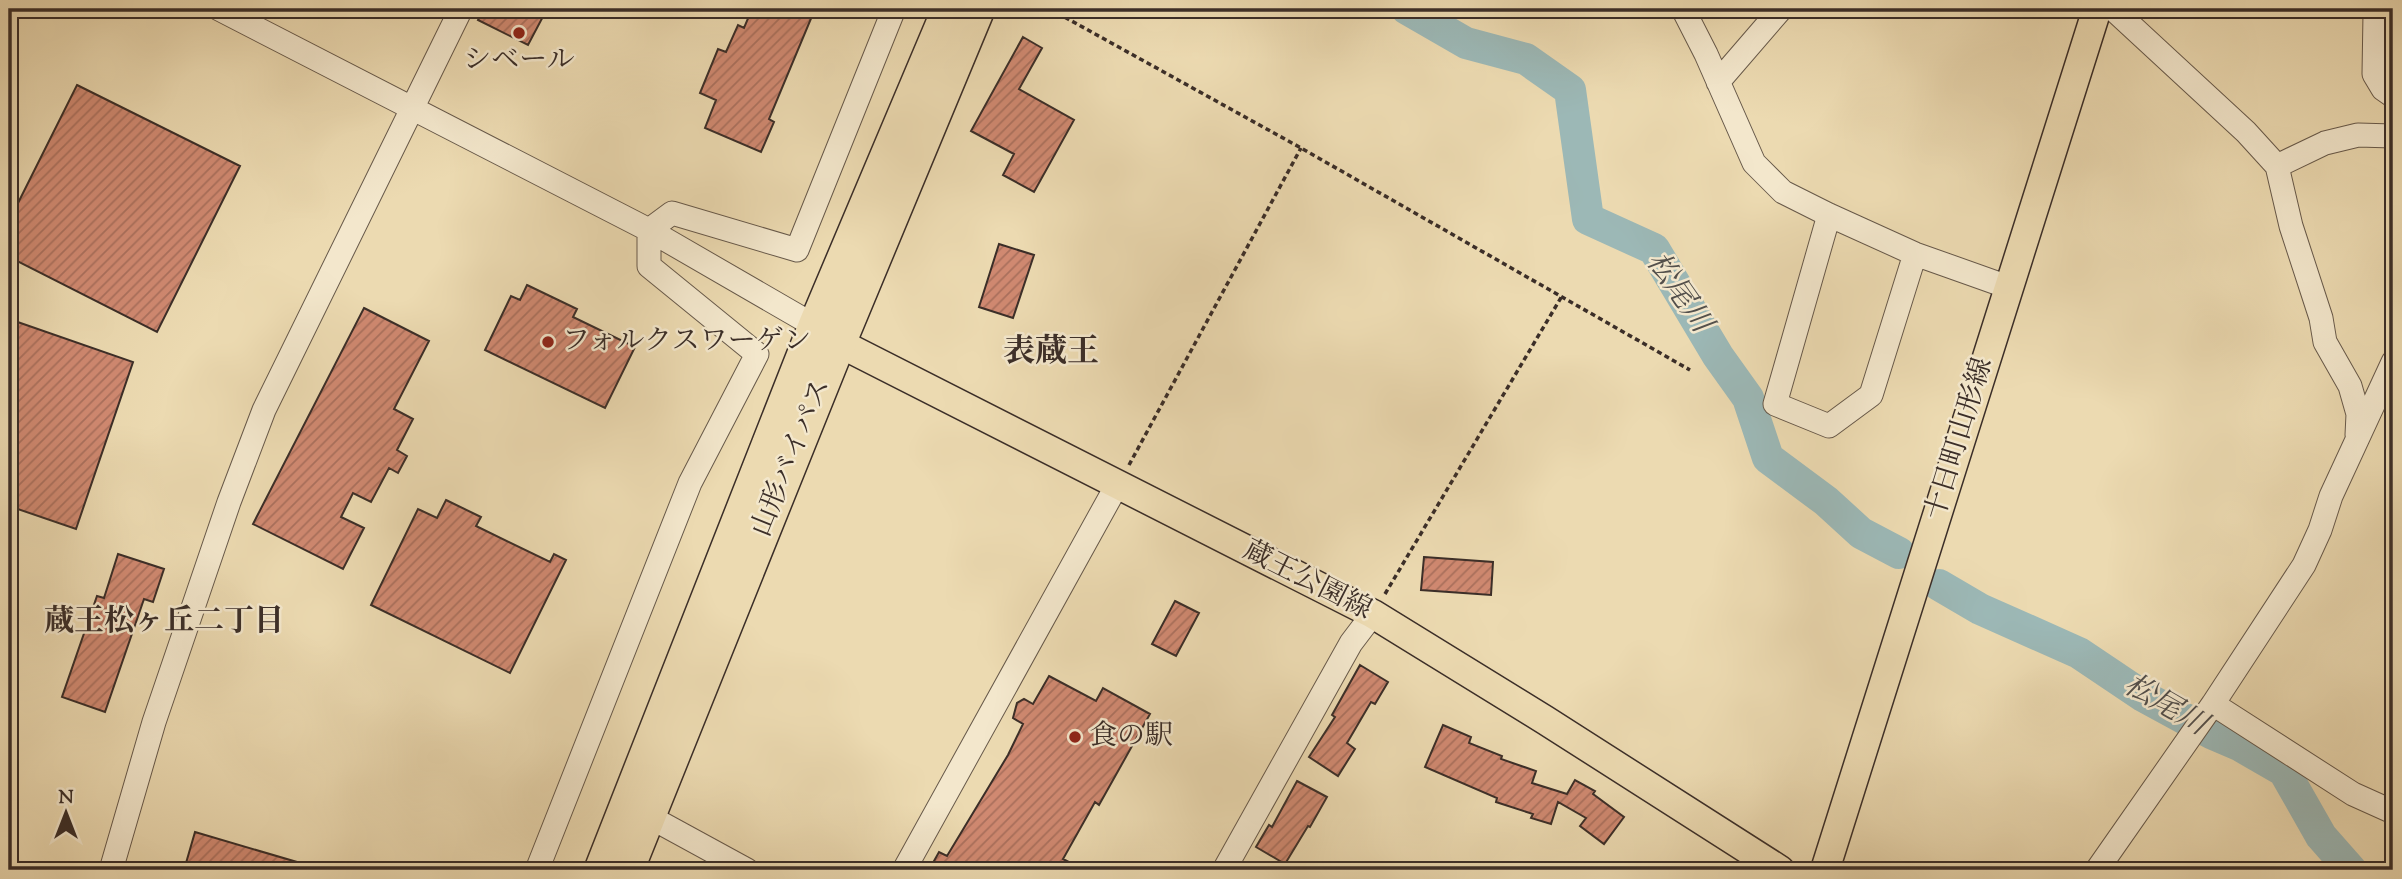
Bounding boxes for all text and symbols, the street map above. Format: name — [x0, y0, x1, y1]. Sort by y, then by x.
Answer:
marker: シベール — [511, 25, 527, 41]
place label: シベール — [463, 41, 575, 81]
water label: 松尾川 — [1635, 244, 1723, 345]
place label: フォルクスワーゲン — [562, 322, 811, 362]
district label: 表蔵王 — [1003, 330, 1099, 376]
marker: フォルクスワーゲン — [540, 334, 556, 350]
street label: 十日町山形線 — [1916, 353, 2004, 525]
street label: 山形バイパス — [742, 373, 842, 543]
street label: 蔵王公園線 — [1236, 531, 1378, 631]
district label: 蔵王松ヶ丘二丁目 — [44, 601, 284, 644]
water label: 松尾川 — [2115, 665, 2217, 749]
place label: 食の駅 — [1089, 717, 1173, 757]
marker: 食の駅 — [1067, 729, 1083, 745]
north arrow — [32, 778, 102, 848]
text: N — [58, 785, 74, 812]

